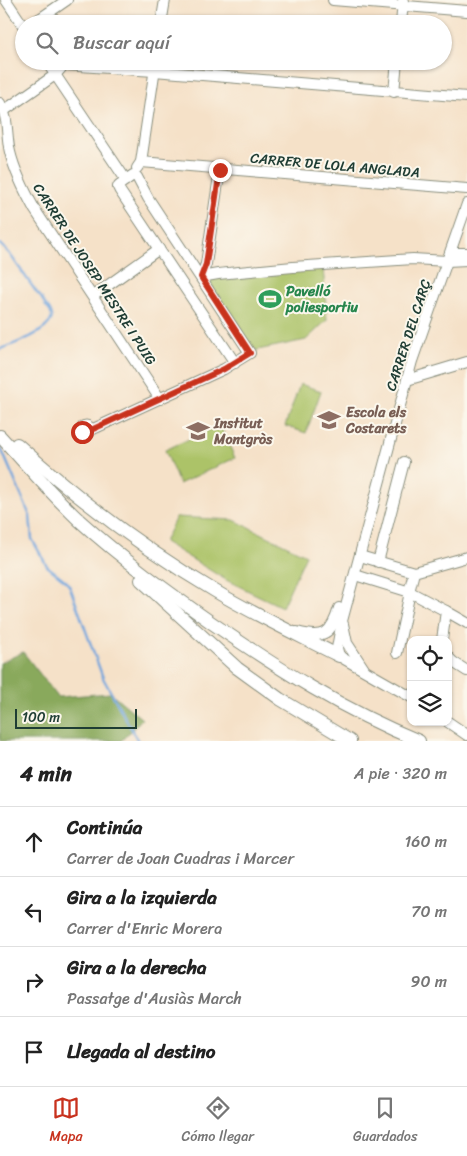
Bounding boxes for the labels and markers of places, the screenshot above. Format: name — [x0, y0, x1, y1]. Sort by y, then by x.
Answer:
place label: Pavelló poliesportiu — [285, 279, 359, 320]
sports icon: Pavelló poliesportiu — [257, 286, 283, 312]
place label: Escola els Costarets — [345, 400, 407, 441]
school or university icon: Escola els Costarets — [316, 407, 342, 433]
place label: Institut Montgròs — [213, 411, 273, 452]
school or university icon: Institut Montgròs — [185, 418, 211, 444]

